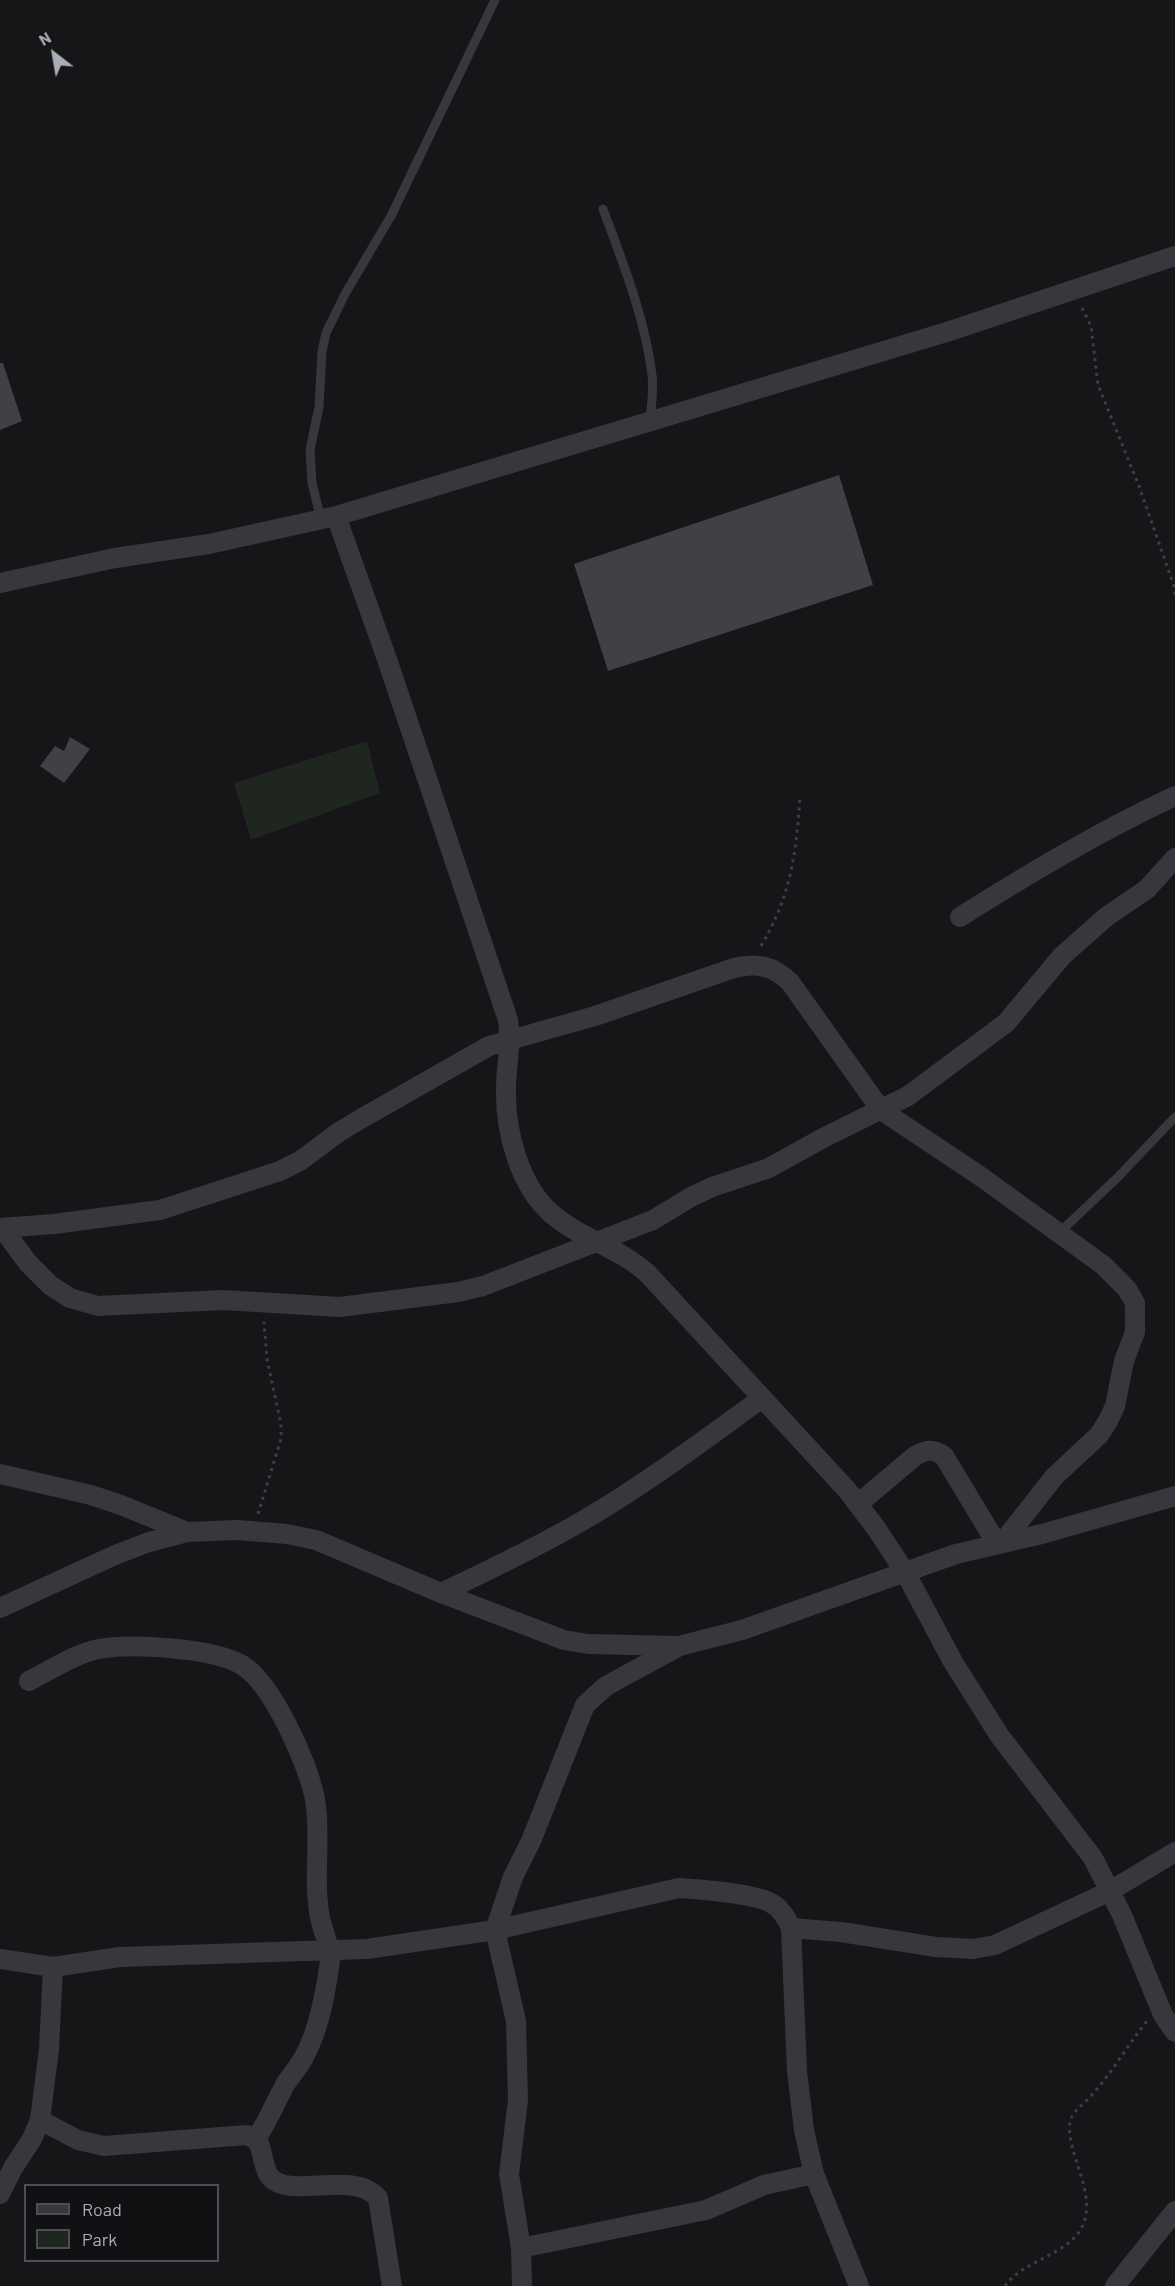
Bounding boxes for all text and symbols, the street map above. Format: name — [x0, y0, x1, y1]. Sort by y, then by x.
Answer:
north arrow — [24, 24, 84, 84]
text: N — [35, 27, 54, 49]
legend — [24, 2184, 219, 2262]
text: Road — [82, 2198, 122, 2220]
text: Park — [82, 2228, 117, 2250]

